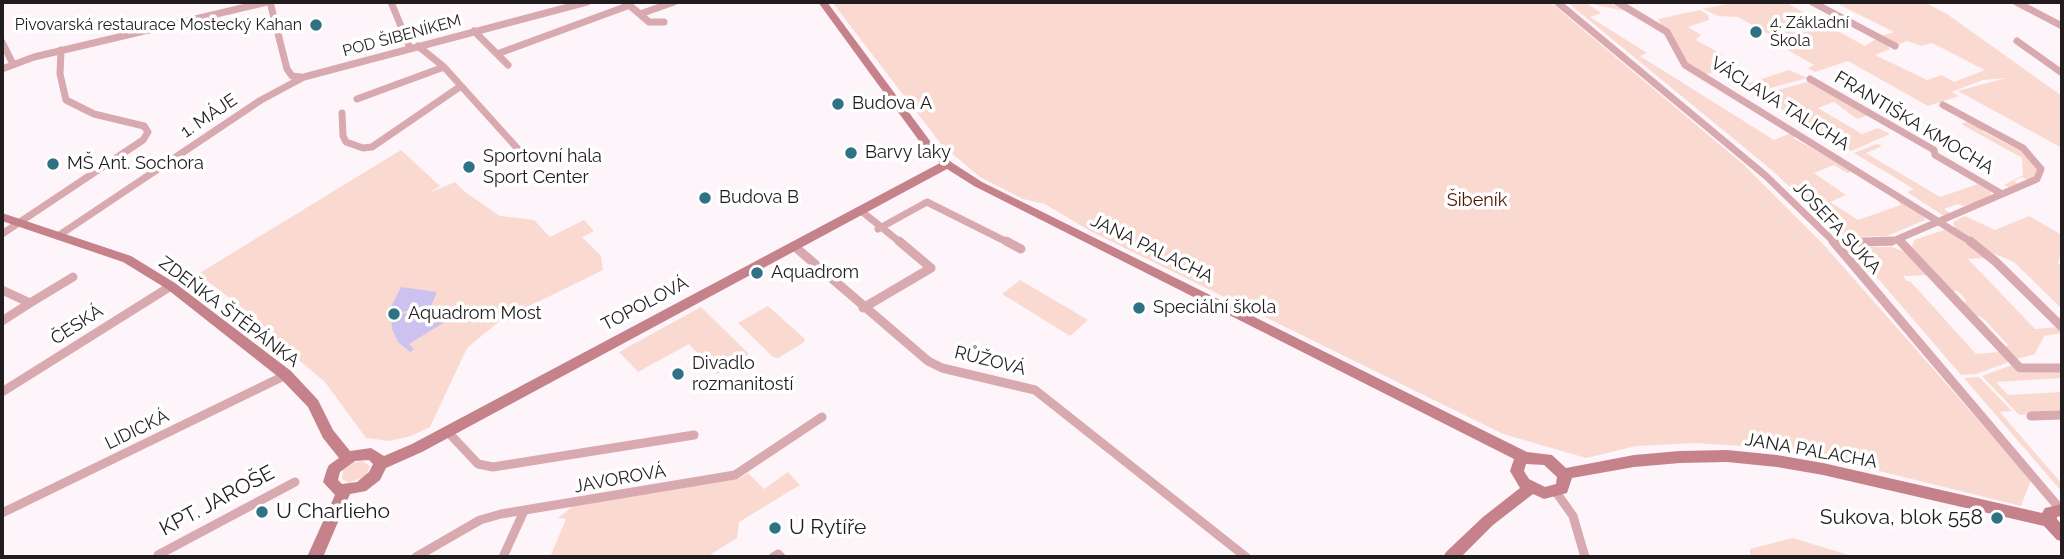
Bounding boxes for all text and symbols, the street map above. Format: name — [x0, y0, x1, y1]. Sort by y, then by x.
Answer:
street label: POD ŠIBENÍKEM — [341, 11, 463, 61]
place label: 4. Základní Škola — [1770, 13, 1849, 51]
place label: Pivovarská restaurace Mostecký Kahan — [15, 15, 302, 35]
marker: Pivovarská restaurace Mostecký Kahan — [308, 17, 324, 33]
marker: 4. Základní Škola — [1748, 24, 1764, 40]
street label: VÁCLAVA TALICHA — [1707, 53, 1853, 155]
street label: FRANTIŠKA KMOCHA — [1831, 67, 1997, 179]
street label: 1. MÁJE — [177, 89, 241, 143]
place label: Budova A — [852, 93, 932, 115]
marker: Budova A — [830, 96, 846, 112]
place label: Barvy laky — [865, 142, 951, 164]
marker: Barvy laky — [843, 145, 859, 161]
place label: Sportovní hala Sport Center — [483, 146, 602, 188]
place label: MŠ Ant. Sochora — [67, 153, 204, 175]
marker: MŠ Ant. Sochora — [45, 156, 61, 172]
marker: Sportovní hala Sport Center — [461, 159, 477, 175]
street label: JOSEFA SUKA — [1789, 177, 1885, 279]
place label: Budova B — [719, 187, 799, 209]
marker: Budova B — [697, 190, 713, 206]
park label: Šibeník — [1447, 190, 1507, 212]
street label: JANA PALACHA — [1087, 210, 1217, 288]
street label: ZDEŇKA ŠTĚPÁNKA — [154, 252, 304, 372]
place label: Aquadrom — [771, 262, 859, 284]
marker: Aquadrom — [749, 265, 765, 281]
street label: TOPOLOVÁ — [598, 272, 692, 336]
place label: Speciální škola — [1153, 297, 1276, 319]
street label: ČESKÁ — [47, 300, 107, 350]
marker: Speciální škola — [1131, 300, 1147, 316]
place label: Aquadrom Most — [408, 303, 542, 325]
marker: Aquadrom Most — [386, 306, 402, 322]
street label: RŮŽOVÁ — [952, 342, 1028, 380]
place label: Divadlo rozmanitostí — [692, 353, 793, 396]
marker: Divadlo rozmanitostí — [670, 366, 686, 382]
street label: LIDICKÁ — [102, 405, 172, 455]
street label: JANA PALACHA — [1743, 429, 1879, 473]
street label: KPT. JAROŠE — [155, 460, 279, 542]
street label: JAVOROVÁ — [572, 460, 668, 498]
place label: U Charlieho — [276, 499, 390, 525]
marker: U Charlieho — [254, 504, 270, 520]
place label: Sukova, blok 558 — [1820, 505, 1983, 531]
marker: Sukova, blok 558 — [1989, 510, 2005, 526]
place label: U Rytíře — [789, 515, 866, 541]
marker: U Rytíře — [767, 520, 783, 536]

